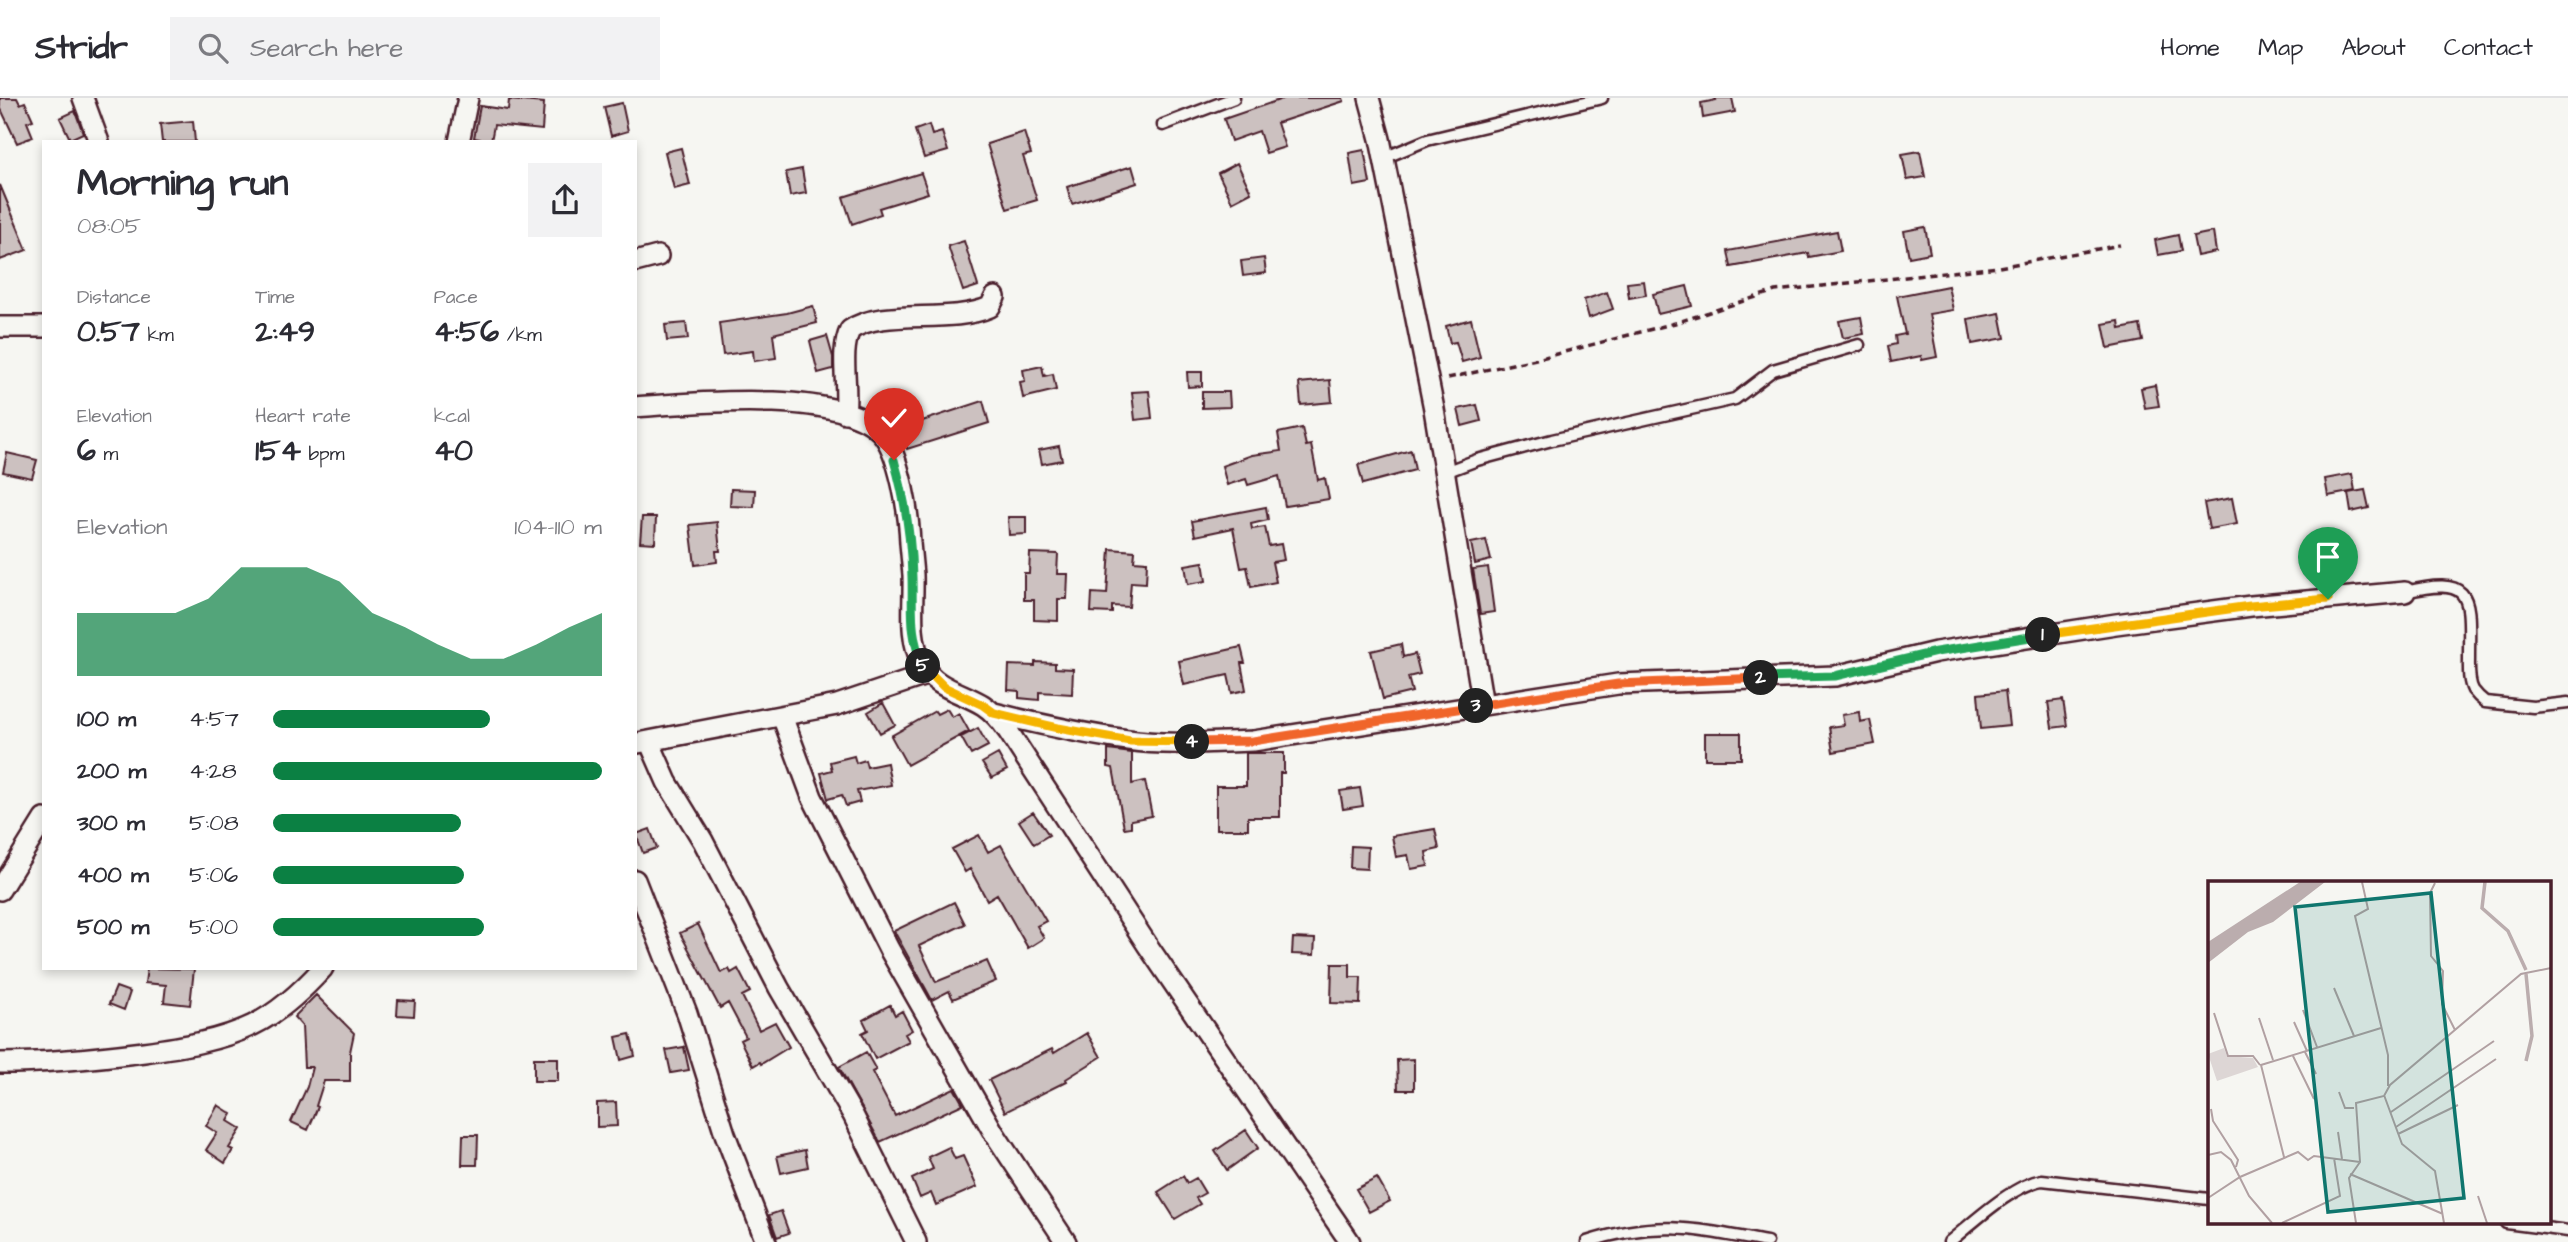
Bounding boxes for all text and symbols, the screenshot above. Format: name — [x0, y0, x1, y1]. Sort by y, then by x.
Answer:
search box — [170, 17, 660, 80]
text: Stridr — [35, 25, 128, 71]
icon: search — [194, 29, 232, 67]
text: Search here — [250, 30, 403, 66]
text: Home — [2160, 31, 2220, 65]
text: Map — [2258, 31, 2303, 65]
text: About — [2341, 31, 2406, 65]
text: Contact — [2444, 31, 2533, 65]
text: Morning run — [77, 158, 289, 210]
button: share — [528, 163, 602, 237]
text: 08:05 — [77, 210, 141, 242]
text: Distance — [77, 284, 151, 311]
text: Time — [255, 284, 295, 311]
text: Pace — [434, 284, 478, 311]
text: 0.57 — [77, 311, 140, 353]
text: 2:49 — [255, 311, 315, 353]
text: 4:56 — [434, 311, 499, 353]
text: km — [140, 322, 174, 349]
text: /km — [499, 322, 542, 349]
pin — [864, 388, 924, 460]
icon: check — [875, 399, 913, 437]
text: Elevation — [77, 403, 152, 430]
text: Heart rate — [255, 403, 351, 430]
text: kcal — [434, 403, 470, 430]
text: 6 — [77, 430, 96, 472]
text: 154 — [255, 430, 301, 472]
text: 40 — [434, 430, 473, 472]
text: m — [96, 441, 118, 468]
text: bpm — [301, 441, 344, 468]
text: Elevation — [77, 511, 168, 543]
text: 104–110 m — [514, 511, 602, 543]
pin — [2298, 527, 2358, 599]
icon: arrive — [2309, 538, 2347, 576]
pin: 1 — [2025, 618, 2060, 652]
text: 1 — [2041, 621, 2044, 648]
pin: 5 — [906, 648, 940, 684]
text: 5 — [916, 652, 929, 679]
pin: 2 — [1744, 660, 1778, 696]
text: 2 — [1755, 664, 1766, 691]
pin: 3 — [1458, 688, 1494, 724]
text: 3 — [1471, 692, 1480, 719]
text: 100 m — [77, 703, 136, 735]
text: 4:57 — [189, 703, 239, 735]
pin: 4 — [1174, 724, 1210, 760]
text: 4 — [1185, 728, 1198, 755]
text: 200 m — [77, 755, 146, 787]
text: 4:28 — [189, 755, 237, 787]
text: 300 m — [77, 807, 145, 839]
text: 5:08 — [189, 807, 239, 839]
text: 400 m — [77, 859, 149, 891]
text: 5:06 — [189, 859, 238, 891]
inset map — [2208, 881, 2550, 1224]
text: 500 m — [77, 911, 149, 943]
text: 5:00 — [189, 911, 238, 943]

